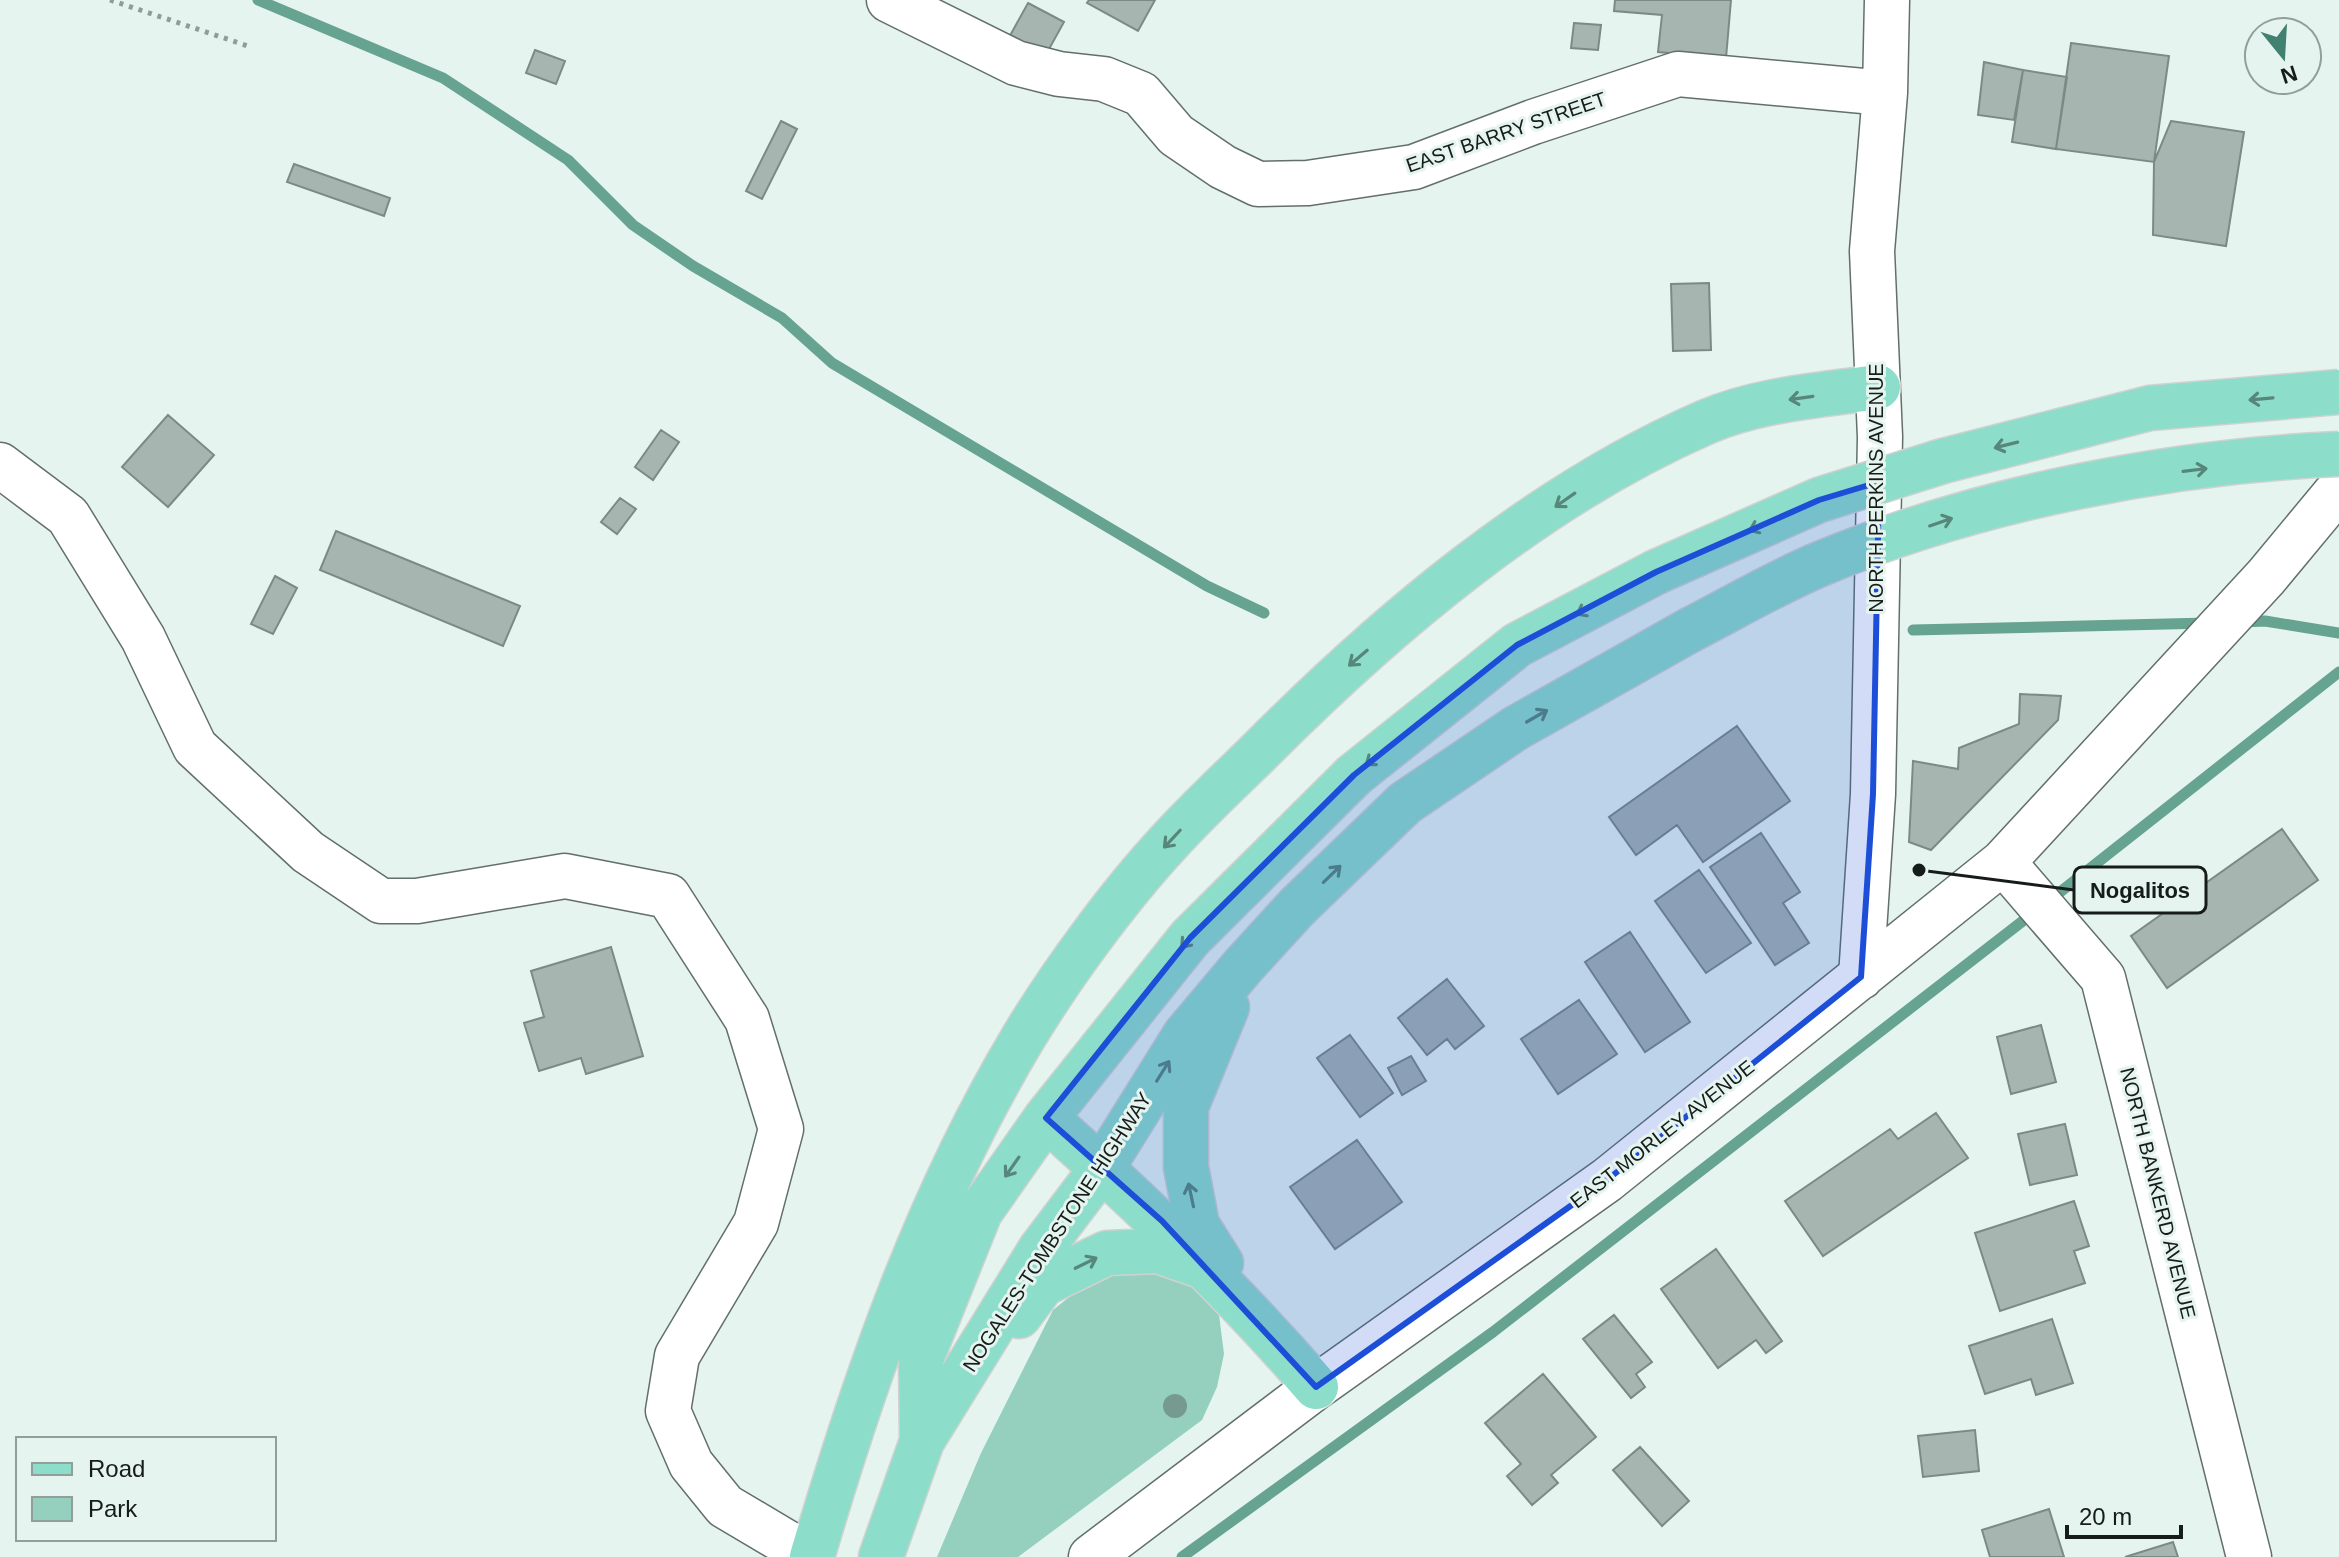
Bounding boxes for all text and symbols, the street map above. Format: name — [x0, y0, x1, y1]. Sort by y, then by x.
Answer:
north arrow — [2243, 16, 2323, 96]
text: N — [2278, 60, 2300, 89]
street label: EAST BARRY STREET — [1403, 87, 1609, 177]
street label: NORTH PERKINS AVENUE — [1865, 363, 1887, 613]
one-way arrow — [1789, 391, 1814, 406]
one-way arrow — [2248, 392, 2275, 407]
one-way arrow — [1994, 439, 2020, 454]
one-way arrow — [2181, 462, 2208, 477]
one-way arrow — [1554, 492, 1576, 508]
one-way arrow — [1928, 514, 1953, 528]
one-way arrow — [1748, 520, 1773, 535]
one-way arrow — [1575, 601, 1599, 617]
one-way arrow — [1348, 649, 1369, 667]
one-way arrow — [1525, 708, 1548, 724]
one-way arrow — [1365, 749, 1386, 767]
one-way arrow — [1163, 829, 1182, 848]
one-way arrow — [1321, 865, 1341, 884]
callout: Nogalitos — [2074, 867, 2206, 913]
text: Nogalitos — [2090, 878, 2190, 903]
one-way arrow — [1180, 929, 1198, 949]
street label: EAST MORLEY AVENUE — [1566, 1056, 1758, 1212]
one-way arrow — [1155, 1060, 1171, 1083]
street label: NORTH BANKERD AVENUE — [2116, 1065, 2200, 1321]
street label: NOGALES-TOMBSTONE HIGHWAY — [958, 1088, 1156, 1376]
one-way arrow — [1004, 1155, 1020, 1177]
one-way arrow — [1183, 1182, 1198, 1208]
one-way arrow — [1073, 1255, 1097, 1270]
legend — [16, 1437, 276, 1541]
text: Road — [88, 1455, 145, 1482]
scale bar — [2067, 1489, 2181, 1539]
text: Park — [88, 1495, 138, 1522]
text: 20 m — [2079, 1503, 2132, 1530]

